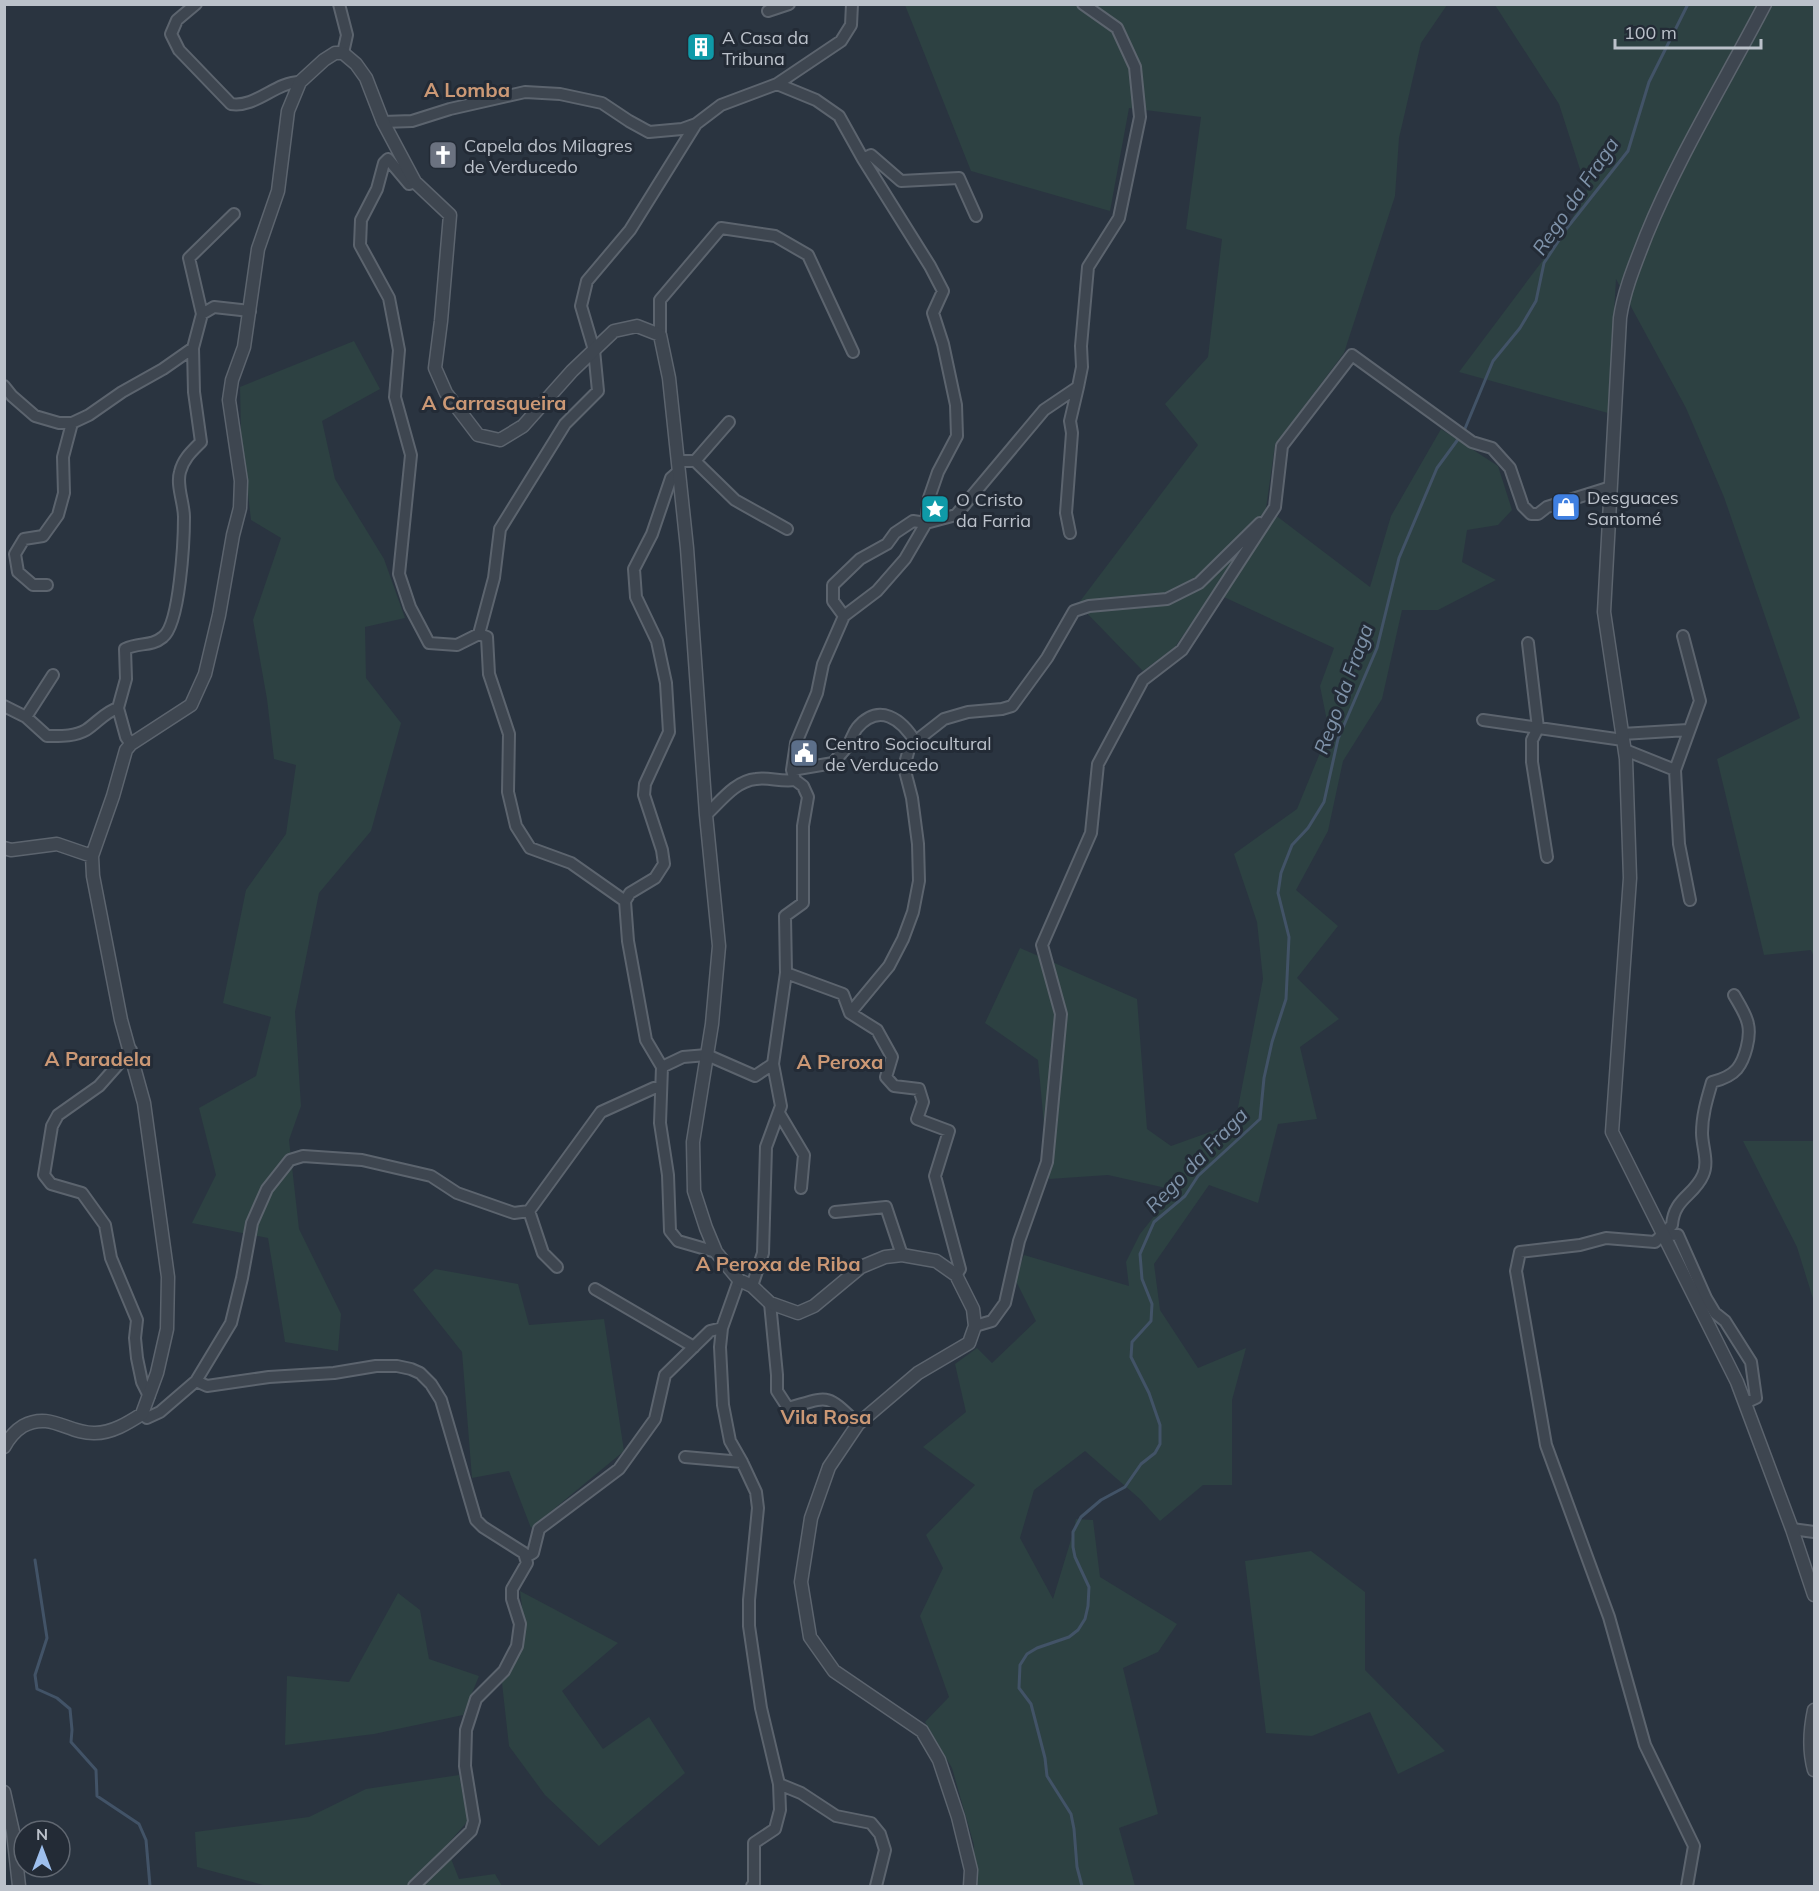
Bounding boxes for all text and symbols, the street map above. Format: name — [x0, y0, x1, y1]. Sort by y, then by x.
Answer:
scale bar — [1615, 12, 1760, 50]
text: 100 m — [1624, 21, 1677, 44]
place label: A Casa da Tribuna — [722, 26, 809, 70]
building icon: A Casa da Tribuna — [685, 31, 717, 63]
district label: A Lomba — [424, 77, 510, 102]
water label: Rego da Fraga — [1526, 132, 1624, 260]
place label: Capela dos Milagres de Verducedo — [464, 134, 633, 178]
church icon: Capela dos Milagres de Verducedo — [427, 139, 459, 171]
district label: A Carrasqueira — [422, 390, 566, 415]
place label: Desguaces Santomé — [1587, 486, 1679, 530]
place label: O Cristo da Farria — [956, 488, 1031, 532]
shop icon: Desguaces Santomé — [1550, 491, 1582, 523]
place icon: O Cristo da Farria — [919, 493, 951, 525]
water label: Rego da Fraga — [1308, 621, 1378, 757]
place label: Centro Sociocultural de Verducedo — [825, 732, 991, 776]
public building icon: Centro Sociocultural de Verducedo — [788, 737, 820, 769]
district label: A Paradela — [45, 1046, 151, 1071]
district label: A Peroxa — [797, 1049, 883, 1074]
water label: Rego da Fraga — [1140, 1102, 1252, 1218]
district label: A Peroxa de Riba — [695, 1251, 861, 1276]
district label: Vila Rosa — [780, 1404, 871, 1429]
north arrow — [12, 1819, 72, 1879]
text: N — [36, 1824, 48, 1844]

